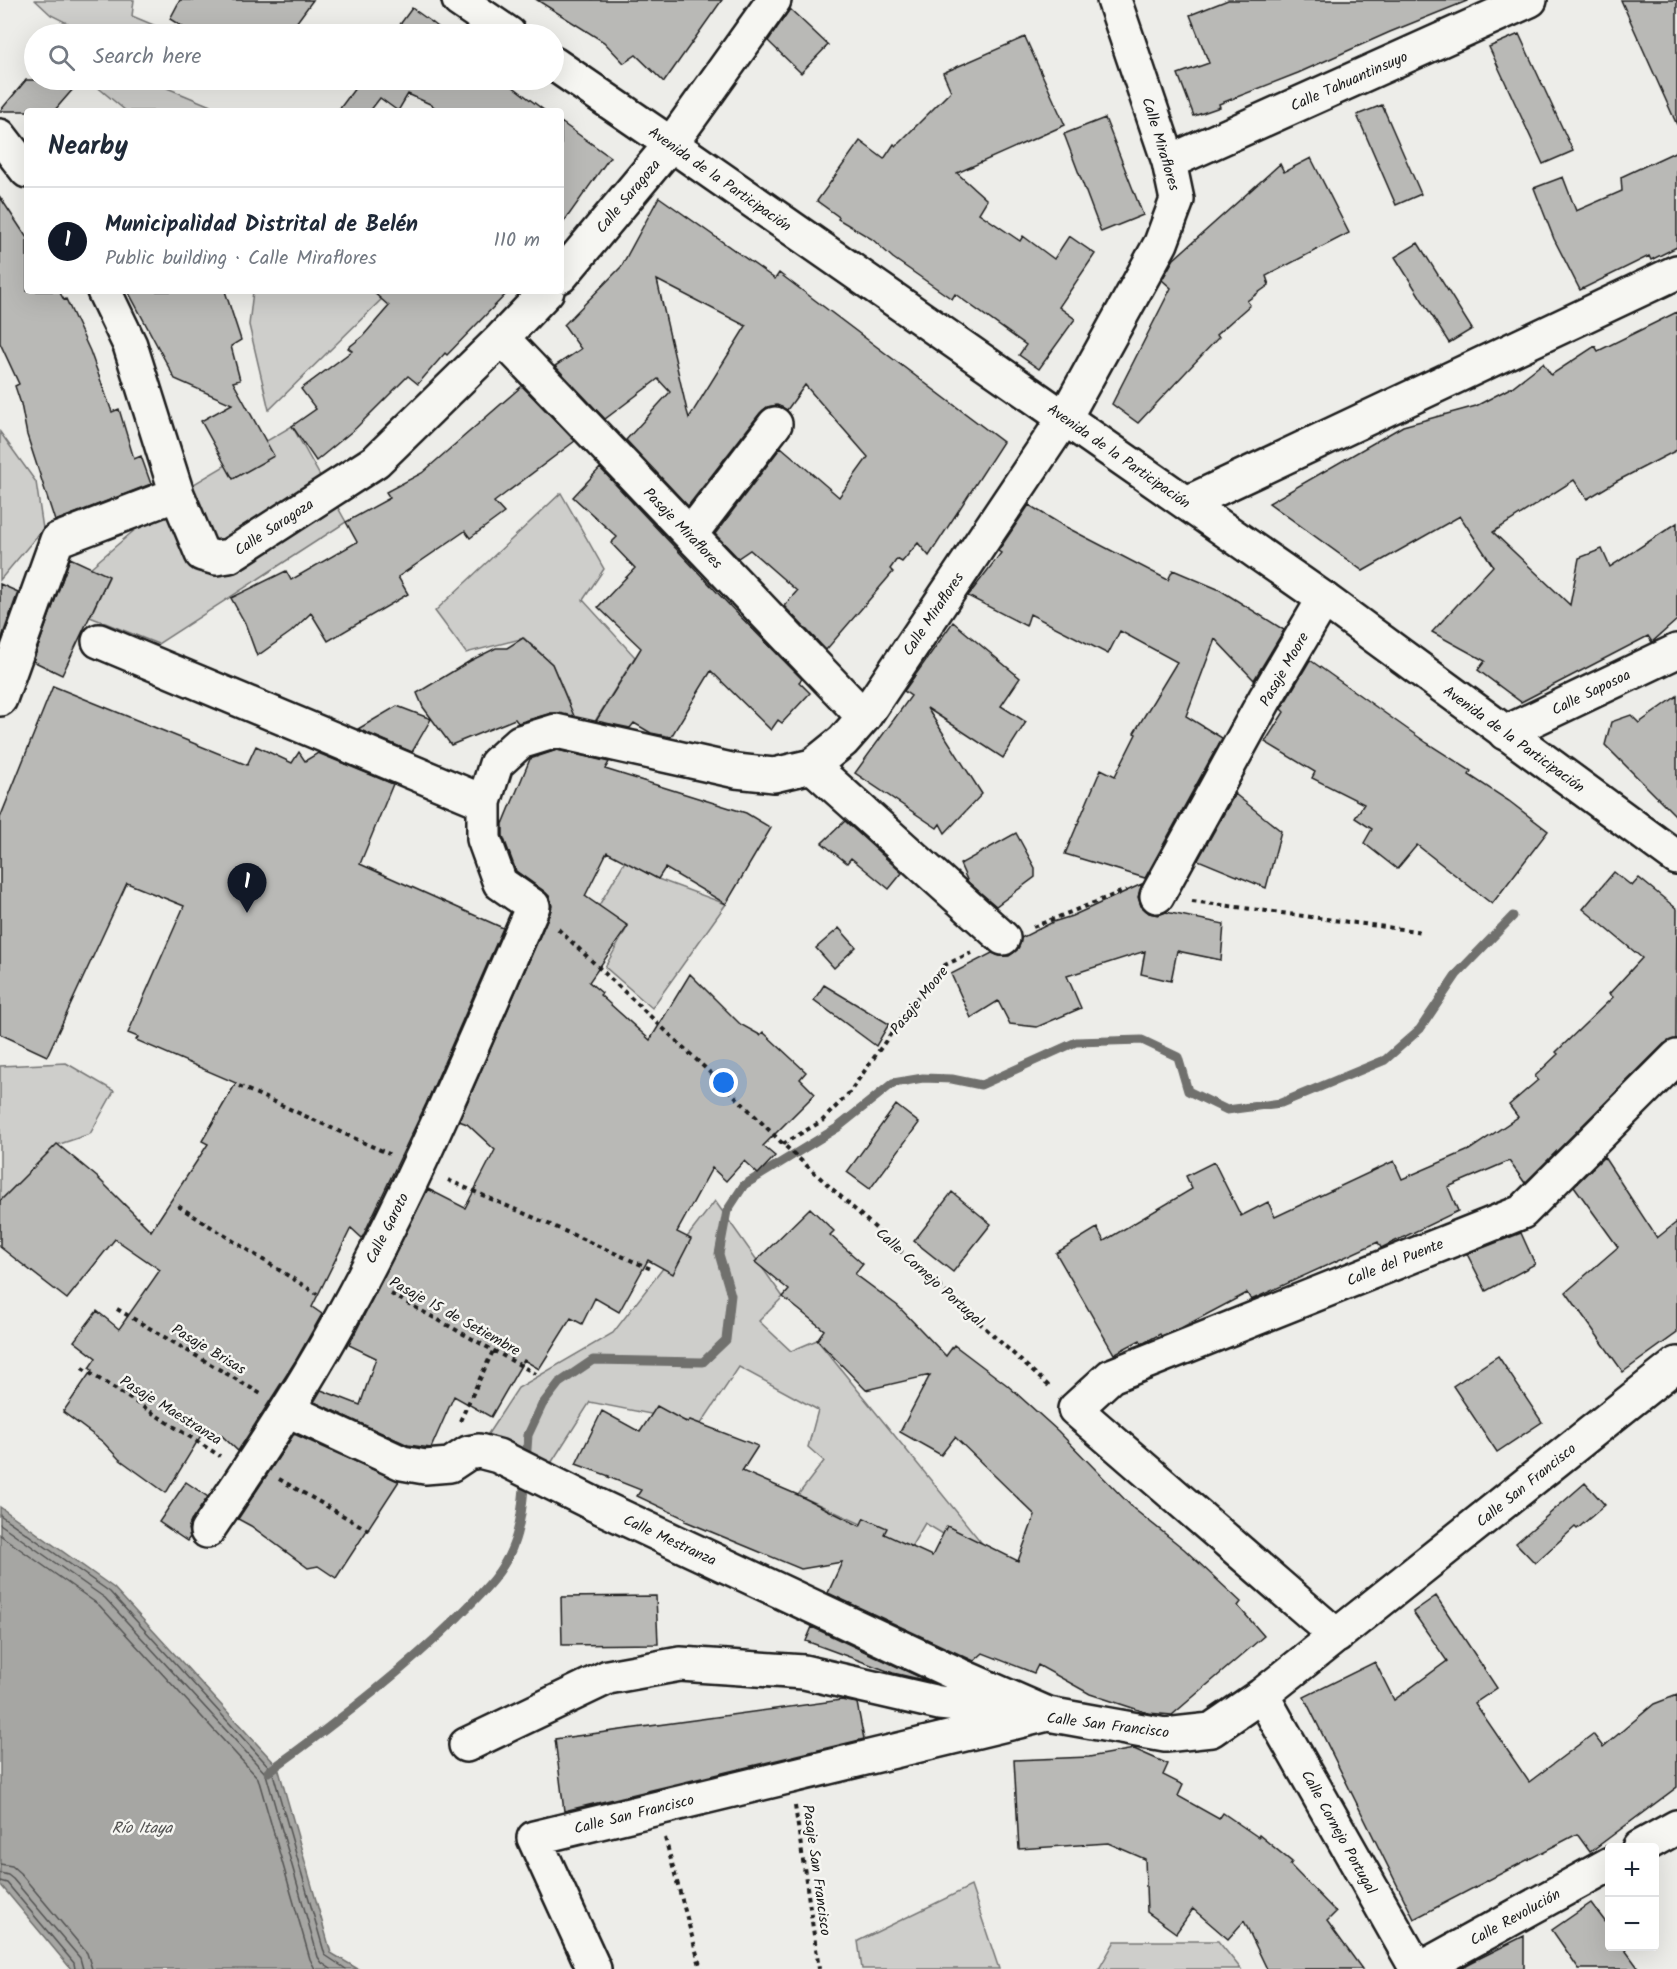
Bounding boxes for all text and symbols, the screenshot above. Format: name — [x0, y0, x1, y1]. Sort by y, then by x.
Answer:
search box — [24, 24, 564, 90]
text: Search here — [93, 40, 201, 75]
icon: search — [45, 41, 78, 74]
street label: Calle Tahuantinsuyo — [1287, 45, 1412, 119]
street label: Calle Miraflores — [1134, 95, 1186, 195]
street label: Avenida de la Participación — [643, 121, 796, 238]
text: Nearby — [48, 126, 128, 168]
street label: Calle Saragoza — [590, 154, 667, 239]
text: Municipalidad Distrital de Belén — [105, 208, 418, 243]
text: 1 — [64, 225, 71, 257]
text: 110 m — [494, 225, 540, 257]
text: Public building · Calle Miraflores — [105, 243, 377, 275]
street label: Avenida de la Participación — [1042, 398, 1195, 515]
street label: Pasaje Miraflores — [637, 482, 728, 575]
street label: Calle Saragoza — [230, 493, 319, 563]
street label: Calle Miraflores — [897, 567, 971, 661]
street label: Pasaje Moore — [1254, 628, 1316, 711]
street label: Calle Saposoa — [1548, 663, 1635, 722]
street label: Avenida de la Participación — [1437, 680, 1589, 800]
pin: 1 — [228, 864, 266, 913]
street label: Pasaje Moore — [885, 961, 955, 1040]
your location — [709, 1068, 738, 1097]
street label: Calle Garoto — [360, 1189, 416, 1268]
street label: Calle Cornejo Portugal — [870, 1222, 989, 1333]
street label: Calle del Puente — [1343, 1232, 1448, 1293]
street label: Pasaje 15 de Setiembre — [385, 1271, 525, 1363]
street label: Pasaje Brisas — [167, 1318, 251, 1382]
street label: Pasaje Maestranza — [115, 1370, 226, 1452]
street label: Calle San Francisco — [1471, 1438, 1582, 1534]
street label: Calle Mestranza — [619, 1509, 720, 1573]
street label: Calle San Francisco — [1045, 1707, 1171, 1745]
street label: Calle Cornejo Portugal — [1294, 1766, 1382, 1899]
street label: Calle San Francisco — [572, 1788, 697, 1842]
street label: Pasaje San Francisco — [795, 1803, 837, 1937]
water label: Río Itaya — [112, 1816, 174, 1841]
map controls — [1605, 1843, 1659, 1951]
button: + — [1605, 1843, 1659, 1897]
street label: Calle Revolución — [1466, 1883, 1565, 1953]
button: − — [1605, 1897, 1659, 1951]

